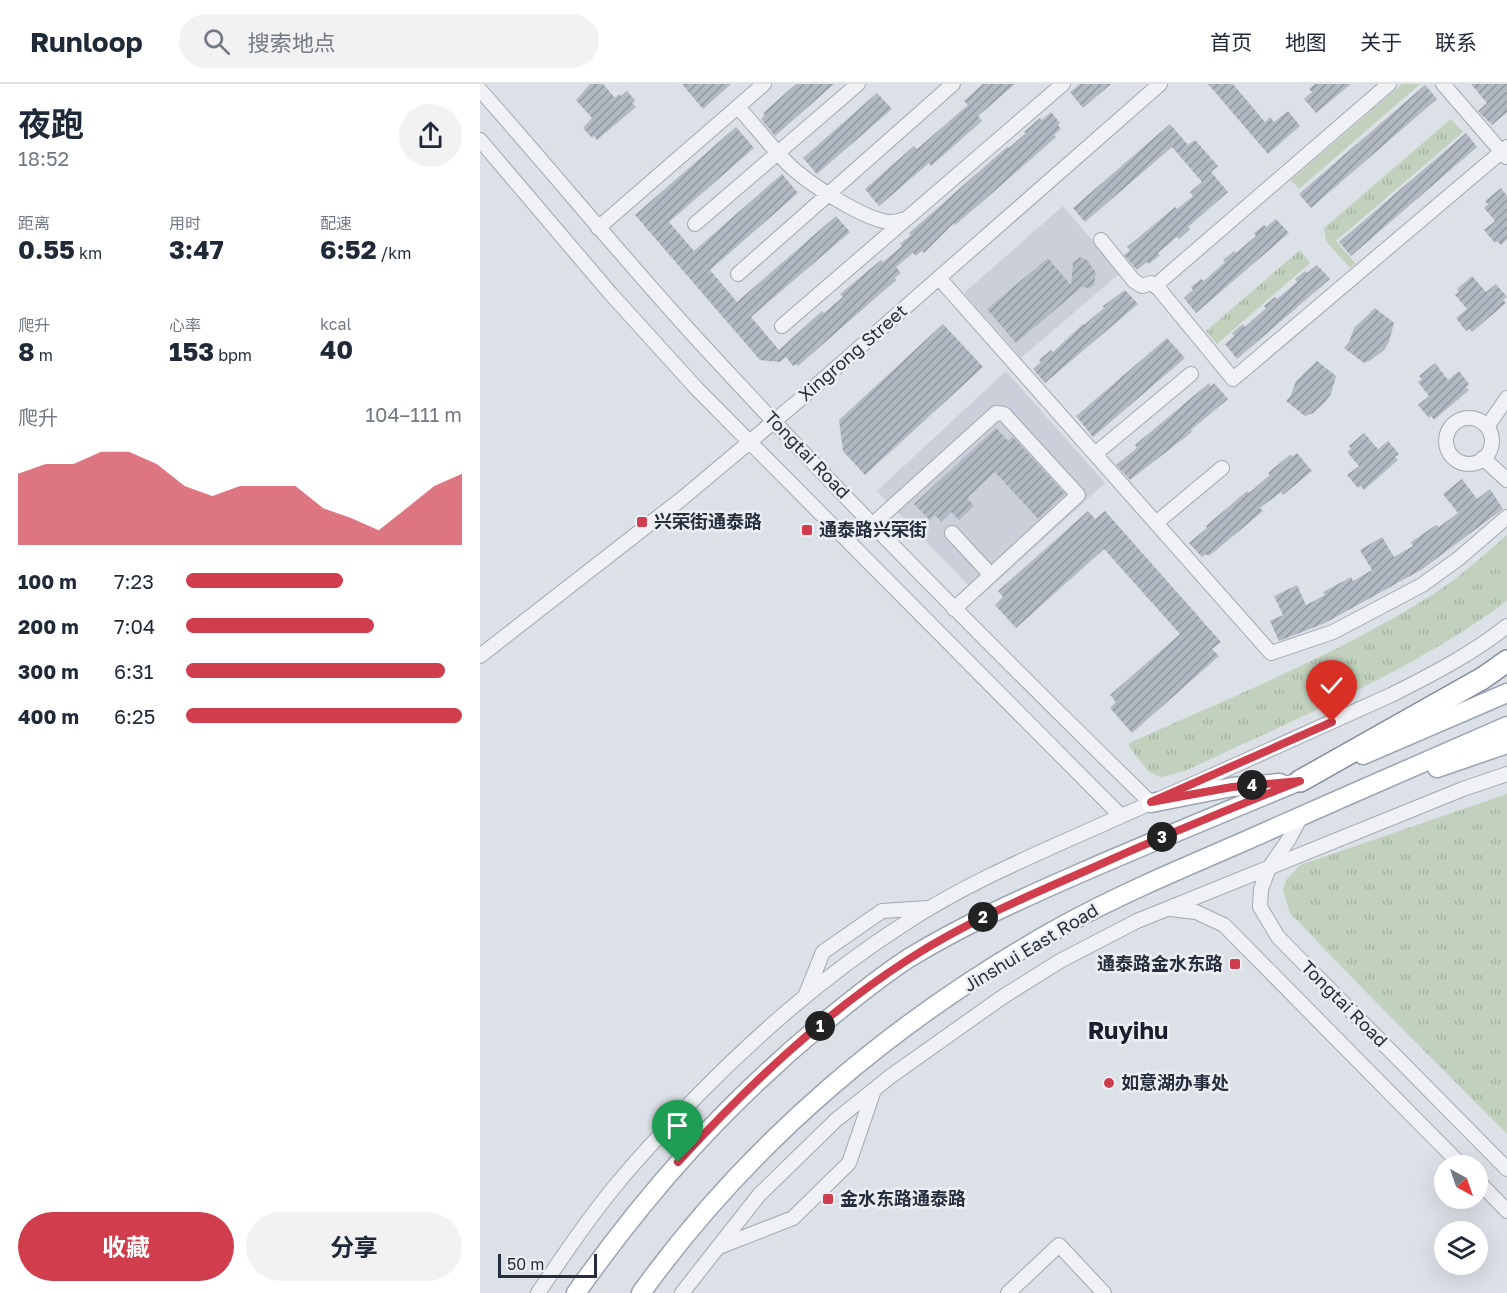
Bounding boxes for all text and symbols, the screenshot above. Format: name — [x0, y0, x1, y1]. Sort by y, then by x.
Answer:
search box — [179, 14, 599, 68]
text: Runloop — [30, 25, 143, 58]
icon: search — [200, 25, 233, 58]
text: 搜索地点 — [248, 29, 336, 56]
text: 首页 — [1210, 29, 1252, 55]
text: 地图 — [1285, 29, 1327, 55]
text: 关于 — [1360, 29, 1402, 55]
text: 联系 — [1435, 29, 1477, 55]
text: 夜跑 — [18, 104, 84, 143]
button: share — [399, 104, 462, 167]
text: 18:52 — [18, 146, 69, 170]
text: 距离 — [18, 213, 50, 233]
text: 用时 — [169, 213, 201, 233]
text: 配速 — [320, 213, 352, 233]
text: 0.55 — [18, 234, 75, 265]
text: 3:47 — [169, 234, 224, 265]
text: 6:52 — [320, 234, 377, 265]
text: km — [75, 243, 102, 263]
text: /km — [377, 243, 411, 263]
street label: Xingrong Street — [794, 299, 911, 405]
text: kcal — [320, 314, 352, 334]
text: 爬升 — [18, 315, 50, 335]
text: 心率 — [169, 315, 201, 335]
text: 40 — [320, 334, 353, 365]
text: 8 — [18, 336, 35, 367]
text: 153 — [169, 336, 214, 367]
text: m — [35, 345, 53, 365]
text: bpm — [214, 345, 252, 365]
text: 104–111 m — [365, 402, 462, 426]
text: 爬升 — [18, 405, 58, 429]
street label: Tongtai Road — [760, 406, 855, 503]
place label: 兴荣街通泰路 — [654, 510, 762, 532]
marker: 兴荣街通泰路 — [635, 515, 649, 529]
place label: 通泰路兴荣街 — [819, 518, 927, 540]
marker: 通泰路兴荣街 — [800, 523, 814, 537]
text: 100 m — [18, 569, 77, 593]
text: 7:23 — [114, 569, 154, 593]
text: 200 m — [18, 614, 79, 638]
text: 7:04 — [114, 614, 155, 638]
text: 300 m — [18, 659, 79, 683]
text: 6:31 — [114, 659, 154, 683]
pin — [1306, 660, 1357, 722]
icon: check — [1315, 669, 1348, 702]
text: 400 m — [18, 704, 79, 728]
text: 6:25 — [114, 704, 155, 728]
pin: 4 — [1237, 770, 1267, 800]
text: 4 — [1247, 775, 1257, 795]
pin: 3 — [1147, 822, 1177, 852]
text: 3 — [1157, 827, 1167, 847]
street label: Jinshui East Road — [959, 898, 1102, 996]
pin: 2 — [968, 902, 998, 932]
text: 2 — [978, 907, 988, 927]
place label: 通泰路金水东路 — [1097, 952, 1223, 974]
street label: Tongtai Road — [1297, 955, 1393, 1051]
marker: 通泰路金水东路 — [1228, 957, 1242, 971]
pin: 1 — [805, 1011, 835, 1041]
district label: Ruyihu — [1088, 1015, 1168, 1044]
text: 1 — [816, 1016, 824, 1036]
place label: 如意湖办事处 — [1121, 1071, 1229, 1093]
marker: 如意湖办事处 — [1102, 1076, 1116, 1090]
pin — [652, 1100, 703, 1162]
icon: arrive — [661, 1109, 694, 1142]
north arrow — [1434, 1155, 1488, 1209]
map controls — [1434, 1155, 1488, 1275]
place label: 金水东路通泰路 — [840, 1187, 966, 1209]
marker: 金水东路通泰路 — [821, 1192, 835, 1206]
button: 收藏 — [18, 1212, 234, 1281]
button: 分享 — [246, 1212, 462, 1281]
button: layers — [1434, 1221, 1488, 1275]
scale bar — [498, 1251, 597, 1278]
text: 50 m — [507, 1254, 544, 1274]

